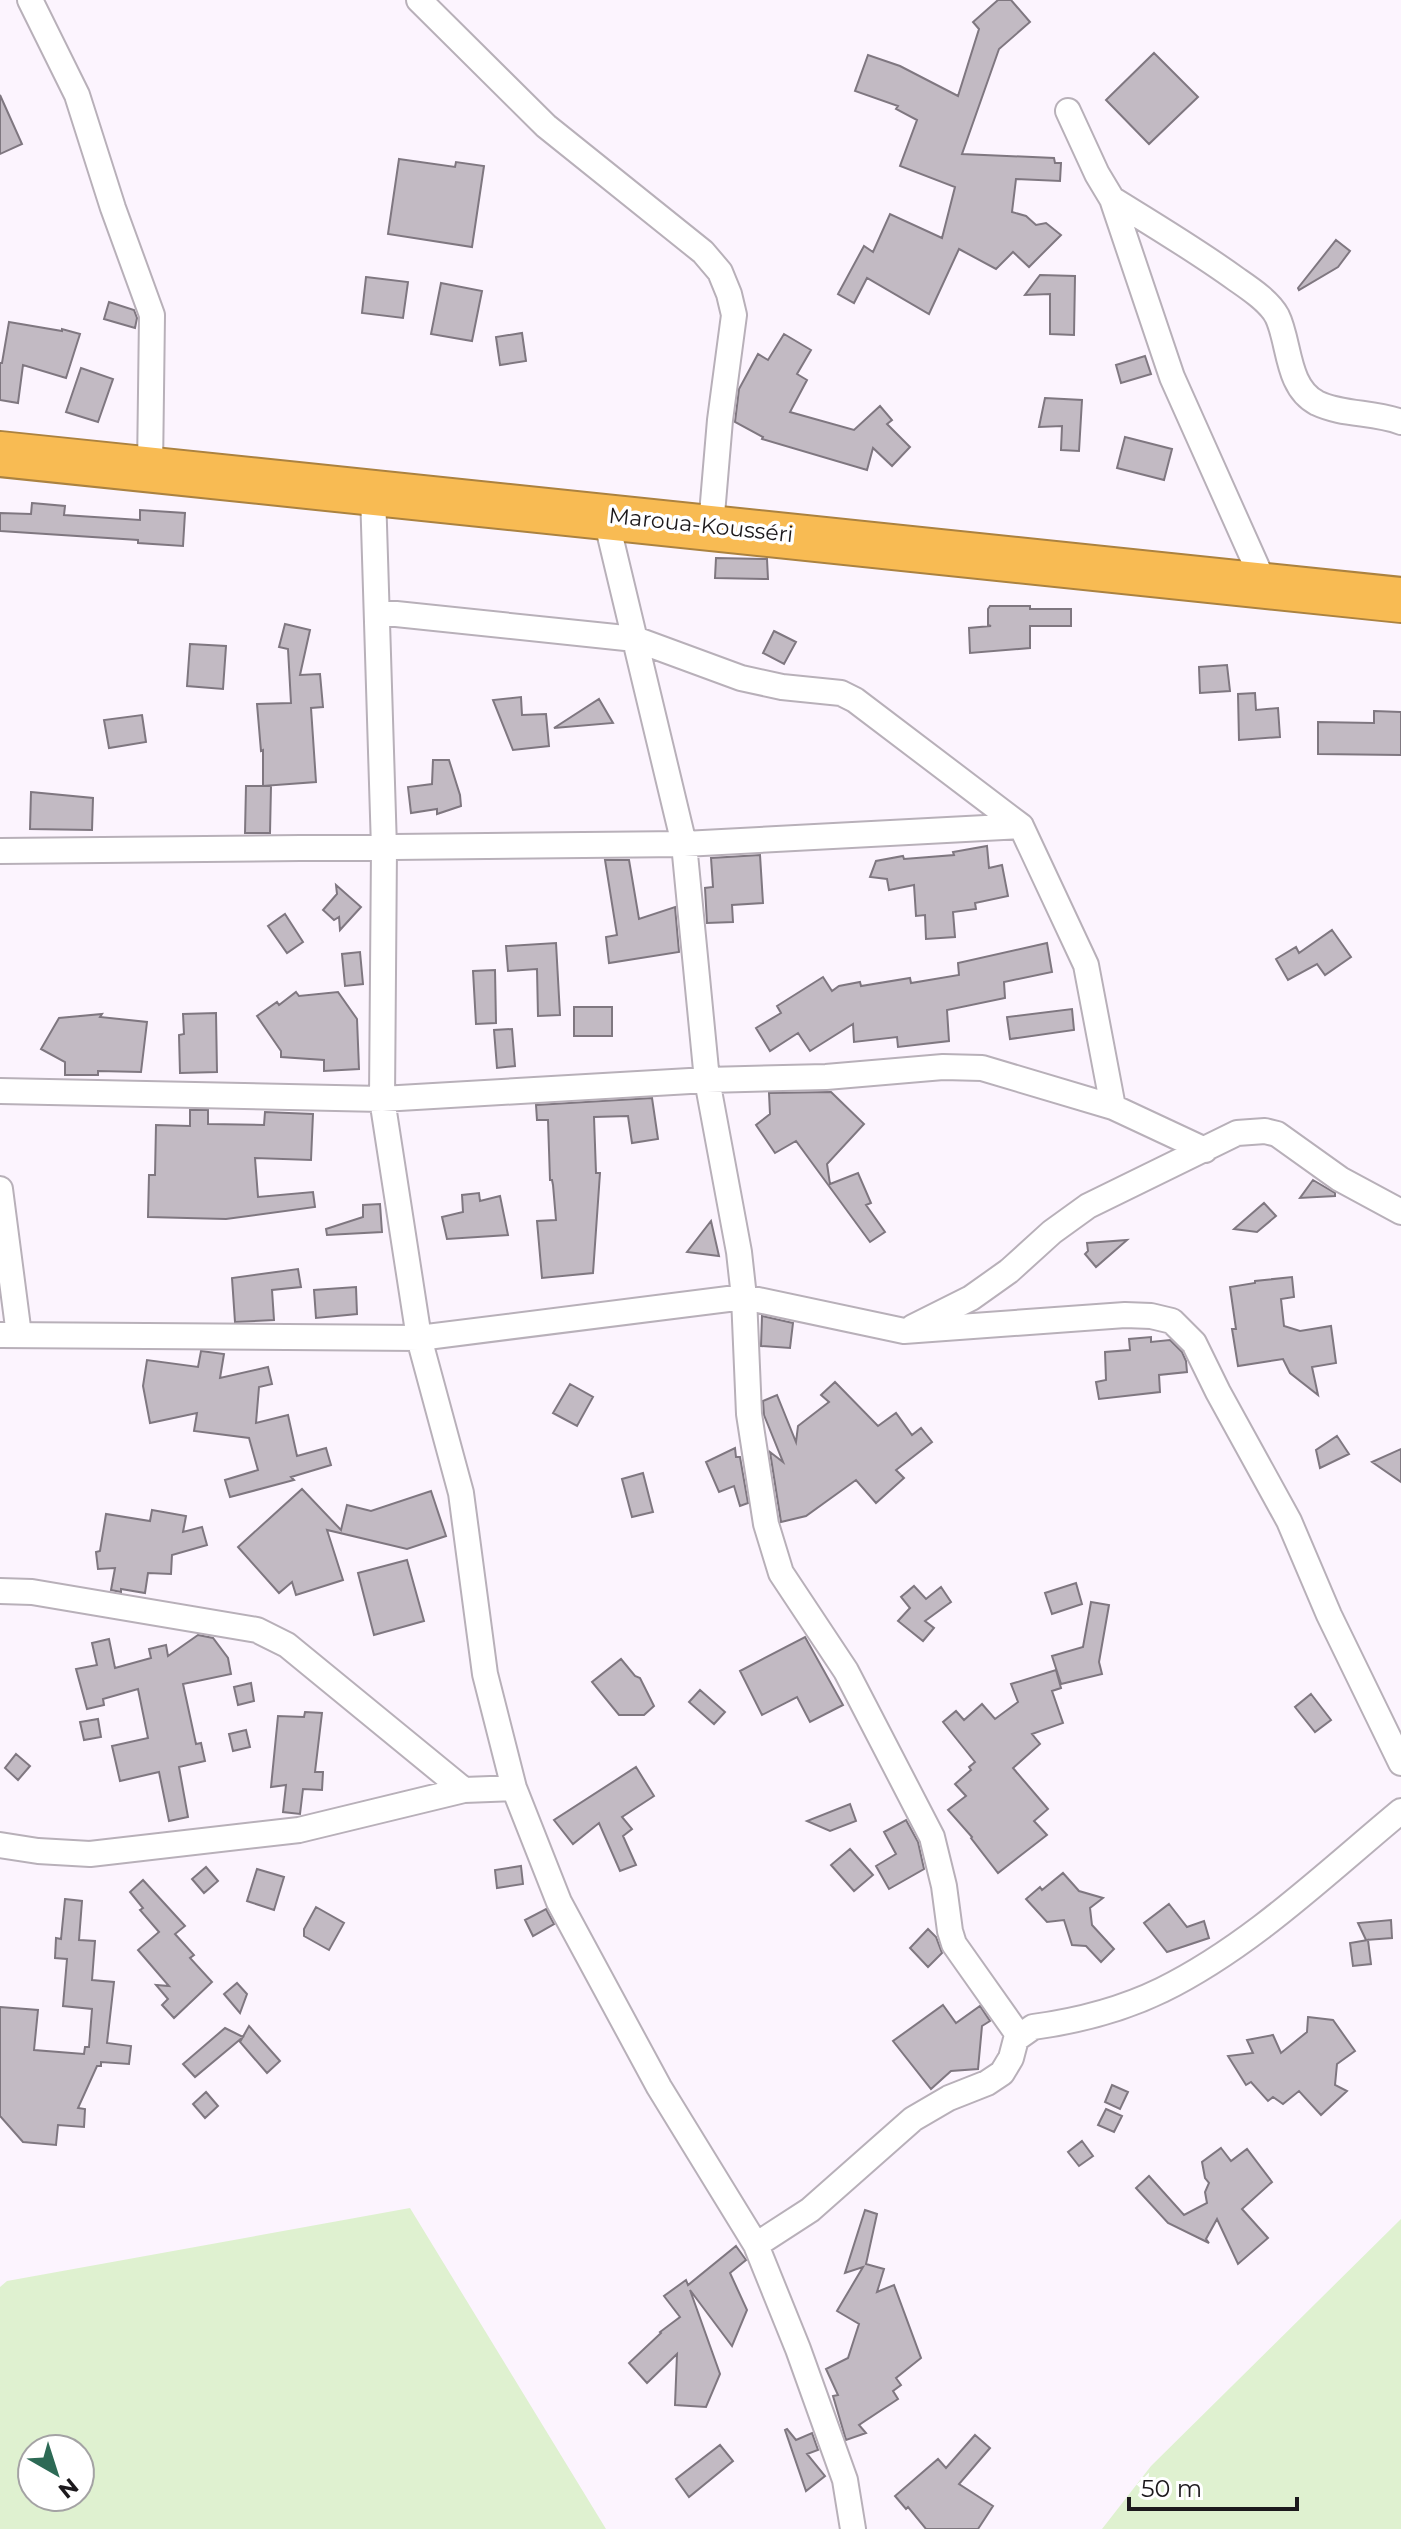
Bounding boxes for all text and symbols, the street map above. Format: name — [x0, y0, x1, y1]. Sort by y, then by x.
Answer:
street label: Maroua-Kousséri — [607, 502, 795, 548]
north arrow — [16, 2433, 96, 2513]
scale bar — [1129, 2461, 1297, 2511]
text: N — [53, 2472, 84, 2504]
text: 50 m — [1141, 2474, 1202, 2503]

